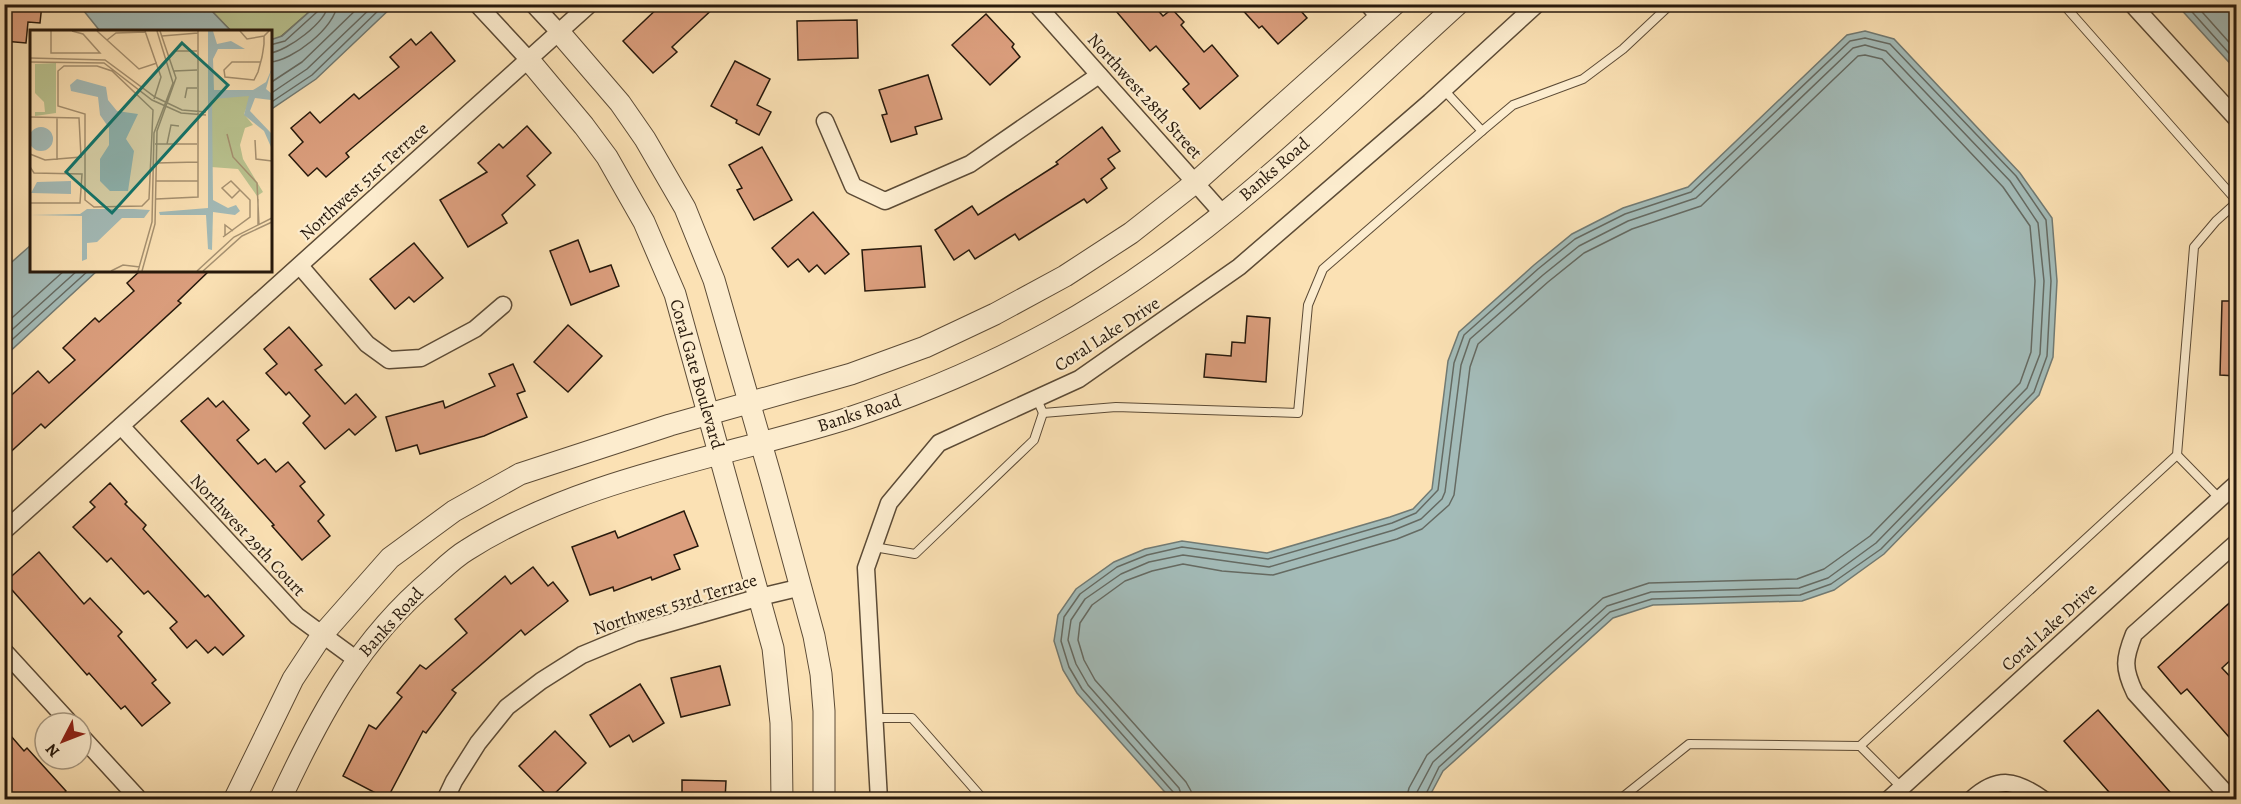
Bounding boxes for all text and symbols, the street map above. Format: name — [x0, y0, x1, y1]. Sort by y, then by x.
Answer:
street label: Northwest 28th Street — [1082, 28, 1208, 164]
inset map — [30, 30, 272, 272]
street label: Northwest 51st Terrace — [294, 117, 434, 245]
street label: Banks Road — [1234, 131, 1315, 206]
street label: Coral Lake Drive — [1050, 291, 1164, 377]
street label: Coral Gate Boulevard — [664, 296, 730, 452]
street label: Banks Road — [814, 388, 904, 438]
street label: Northwest 29th Court — [185, 469, 311, 601]
street label: Northwest 53rd Terrace — [590, 568, 760, 640]
street label: Coral Lake Drive — [1996, 578, 2102, 676]
street label: Banks Road — [353, 582, 429, 662]
north arrow — [33, 711, 93, 771]
text: N — [40, 738, 65, 762]

